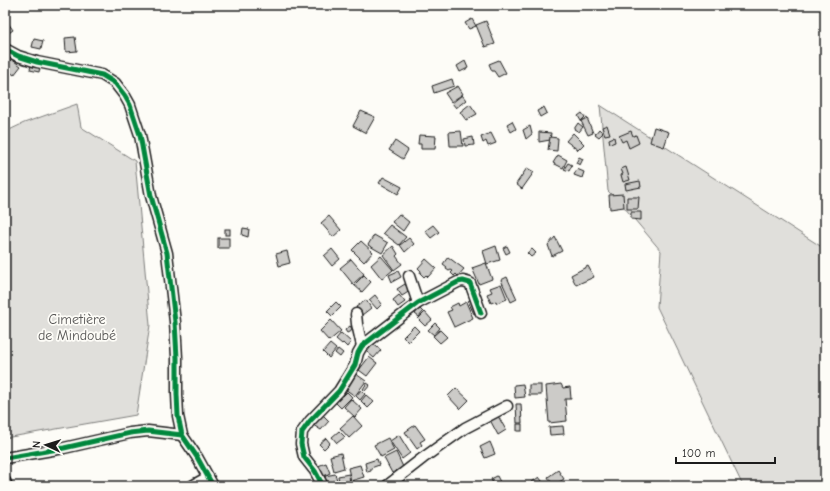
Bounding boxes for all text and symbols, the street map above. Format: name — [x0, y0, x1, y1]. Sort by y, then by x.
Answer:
park label: Cimetière de Mindoubé — [38, 311, 116, 344]
north arrow — [26, 425, 66, 465]
scale bar — [676, 439, 775, 465]
text: N — [30, 440, 43, 448]
text: 100 m — [682, 446, 715, 460]

